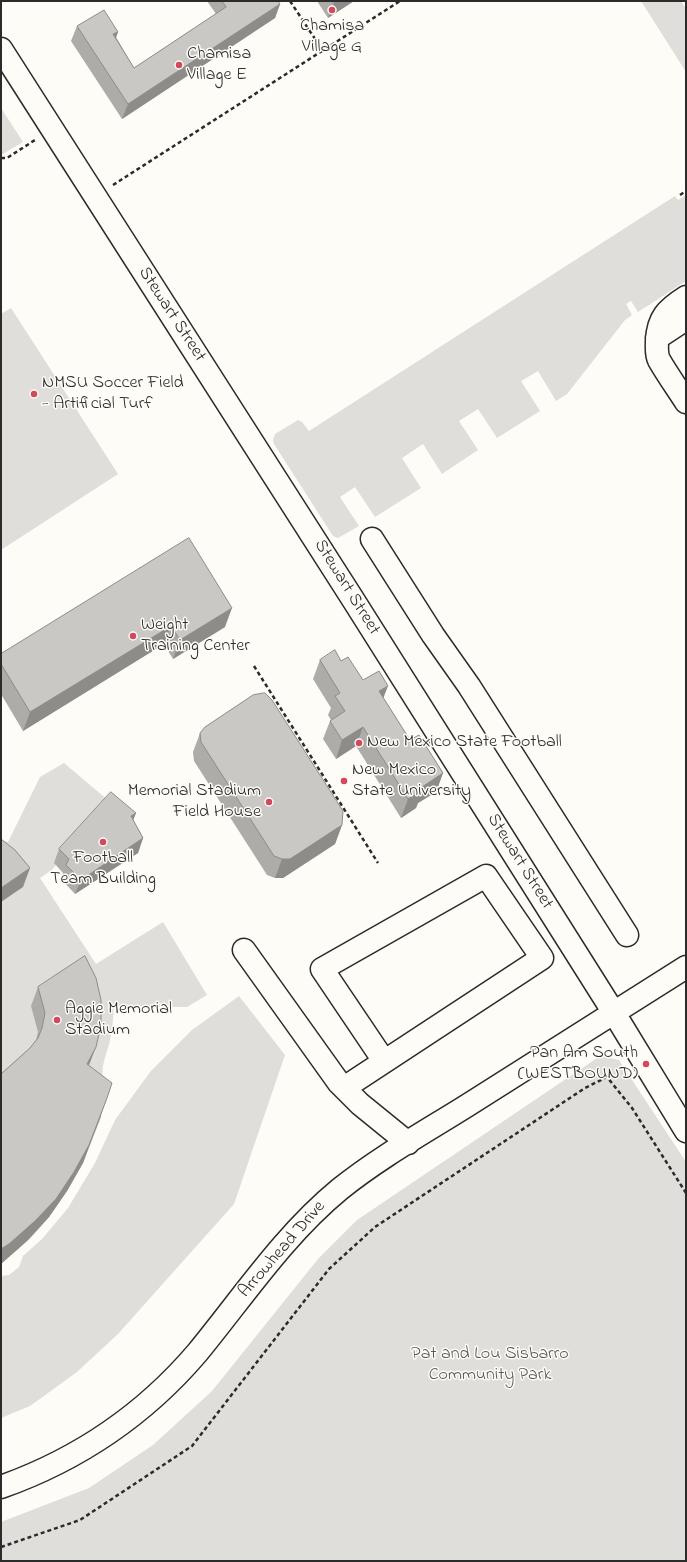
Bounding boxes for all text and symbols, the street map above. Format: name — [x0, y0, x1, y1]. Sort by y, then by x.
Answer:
marker: Chamisa Village G — [327, 5, 337, 15]
place label: Chamisa Village G — [300, 16, 364, 58]
place label: Chamisa Village E — [187, 44, 251, 86]
marker: Chamisa Village E — [174, 60, 184, 70]
street label: Stewart Street — [132, 264, 210, 366]
place label: NMSU Soccer Field - Artificial Turf — [42, 373, 184, 416]
marker: NMSU Soccer Field - Artificial Turf — [29, 389, 39, 399]
street label: Stewart Street — [308, 536, 384, 640]
place label: Weight Training Center — [141, 615, 250, 658]
marker: Weight Training Center — [128, 631, 138, 641]
place label: New Mexico State Football — [367, 732, 562, 754]
marker: New Mexico State Football — [354, 738, 364, 748]
place label: New Mexico State University — [352, 760, 471, 802]
marker: New Mexico State University — [339, 776, 349, 786]
place label: Memorial Stadium Field House — [128, 781, 261, 824]
marker: Memorial Stadium Field House — [264, 797, 274, 807]
street label: Stewart Street — [481, 810, 557, 914]
marker: Football Team Building — [98, 837, 108, 847]
place label: Football Team Building — [50, 848, 156, 890]
place label: Aggie Memorial Stadium — [65, 999, 172, 1042]
marker: Aggie Memorial Stadium — [52, 1015, 62, 1025]
place label: Pan Am South (WESTBOUND) — [518, 1043, 638, 1086]
marker: Pan Am South (WESTBOUND) — [641, 1059, 651, 1069]
street label: Arrowhead Drive — [235, 1197, 331, 1303]
park label: Pat and Lou Sisbarro Community Park — [411, 1344, 569, 1386]

